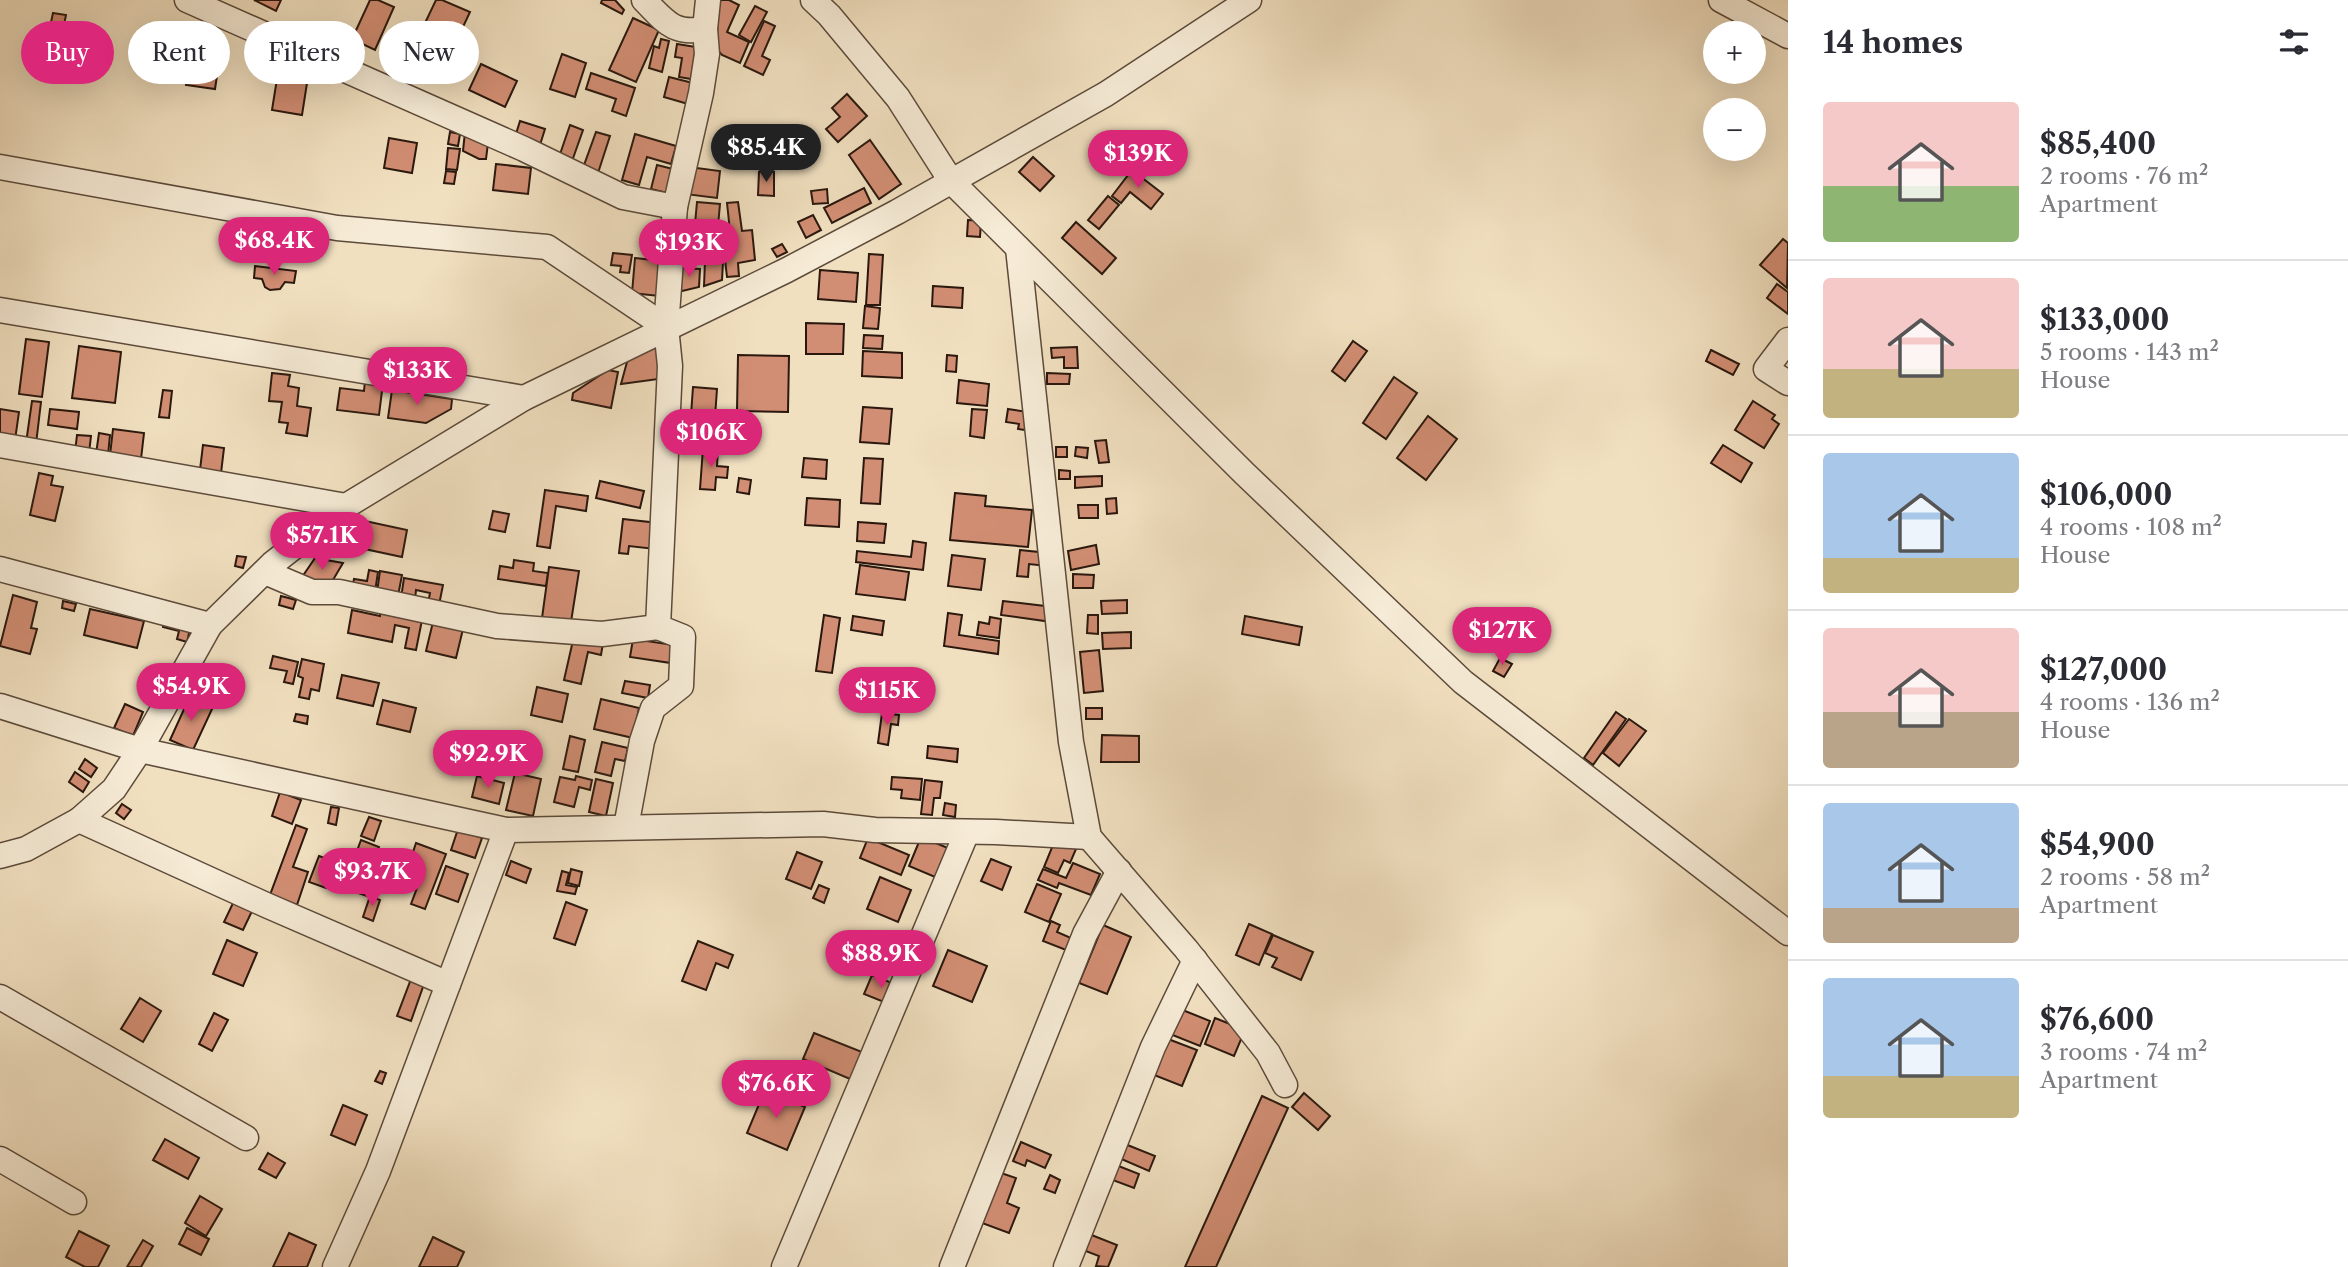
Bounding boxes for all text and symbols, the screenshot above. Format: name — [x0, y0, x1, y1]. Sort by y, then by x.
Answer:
chip: Buy — [21, 21, 114, 84]
chip: Rent — [128, 21, 230, 84]
chip: Filters — [244, 21, 365, 84]
chip: New — [379, 21, 479, 84]
map controls — [1703, 21, 1766, 161]
button: + — [1703, 21, 1766, 84]
icon: filters — [2275, 23, 2313, 61]
text: 14 homes — [1823, 24, 1963, 61]
button: − — [1703, 98, 1766, 161]
pin: $85.4K — [709, 124, 823, 184]
text: $85,400 — [2040, 125, 2156, 162]
pin: $139K — [1089, 130, 1187, 190]
icon: home — [1879, 130, 1963, 214]
text: $85.4K — [727, 133, 805, 161]
text: $139K — [1104, 139, 1172, 167]
text: 2 rooms · 76 m² — [2040, 162, 2208, 190]
text: Apartment — [2040, 190, 2158, 218]
pin: $68.4K — [217, 218, 331, 277]
pin: $193K — [640, 219, 738, 279]
text: $68.4K — [234, 226, 314, 254]
text: $193K — [655, 228, 723, 256]
text: $133,000 — [2040, 301, 2169, 338]
icon: home — [1879, 306, 1963, 390]
text: 5 rooms · 143 m² — [2040, 338, 2219, 366]
pin: $133K — [368, 348, 466, 407]
text: $133K — [383, 356, 451, 384]
text: House — [2040, 366, 2110, 394]
pin: $106K — [662, 410, 760, 469]
text: $106K — [676, 418, 746, 446]
text: $106,000 — [2040, 476, 2172, 513]
icon: home — [1879, 481, 1963, 565]
pin: $57.1K — [265, 512, 379, 572]
text: 4 rooms · 108 m² — [2040, 513, 2222, 541]
text: $57.1K — [286, 521, 358, 549]
text: House — [2040, 541, 2110, 569]
pin: $127K — [1453, 608, 1551, 667]
text: $127K — [1468, 616, 1536, 644]
text: $127,000 — [2040, 651, 2167, 688]
icon: home — [1879, 656, 1963, 740]
pin: $54.9K — [134, 664, 248, 723]
pin: $115K — [838, 668, 936, 727]
text: $54.9K — [152, 672, 230, 700]
text: $115K — [855, 676, 919, 704]
text: 4 rooms · 136 m² — [2040, 688, 2220, 716]
text: House — [2040, 716, 2110, 744]
pin: $92.9K — [431, 730, 545, 790]
text: $92.9K — [449, 739, 527, 767]
text: $54,900 — [2040, 826, 2155, 863]
icon: home — [1879, 831, 1963, 915]
pin: $93.7K — [315, 848, 429, 908]
text: $93.7K — [334, 857, 410, 885]
text: 2 rooms · 58 m² — [2040, 863, 2210, 891]
text: Apartment — [2040, 891, 2158, 919]
pin: $88.9K — [824, 930, 938, 990]
text: $88.9K — [841, 939, 921, 967]
text: $76,600 — [2040, 1001, 2154, 1038]
icon: home — [1879, 1006, 1963, 1090]
text: 3 rooms · 74 m² — [2040, 1038, 2207, 1066]
pin: $76.6K — [719, 1060, 833, 1120]
text: Apartment — [2040, 1066, 2158, 1094]
text: $76.6K — [738, 1069, 814, 1097]

